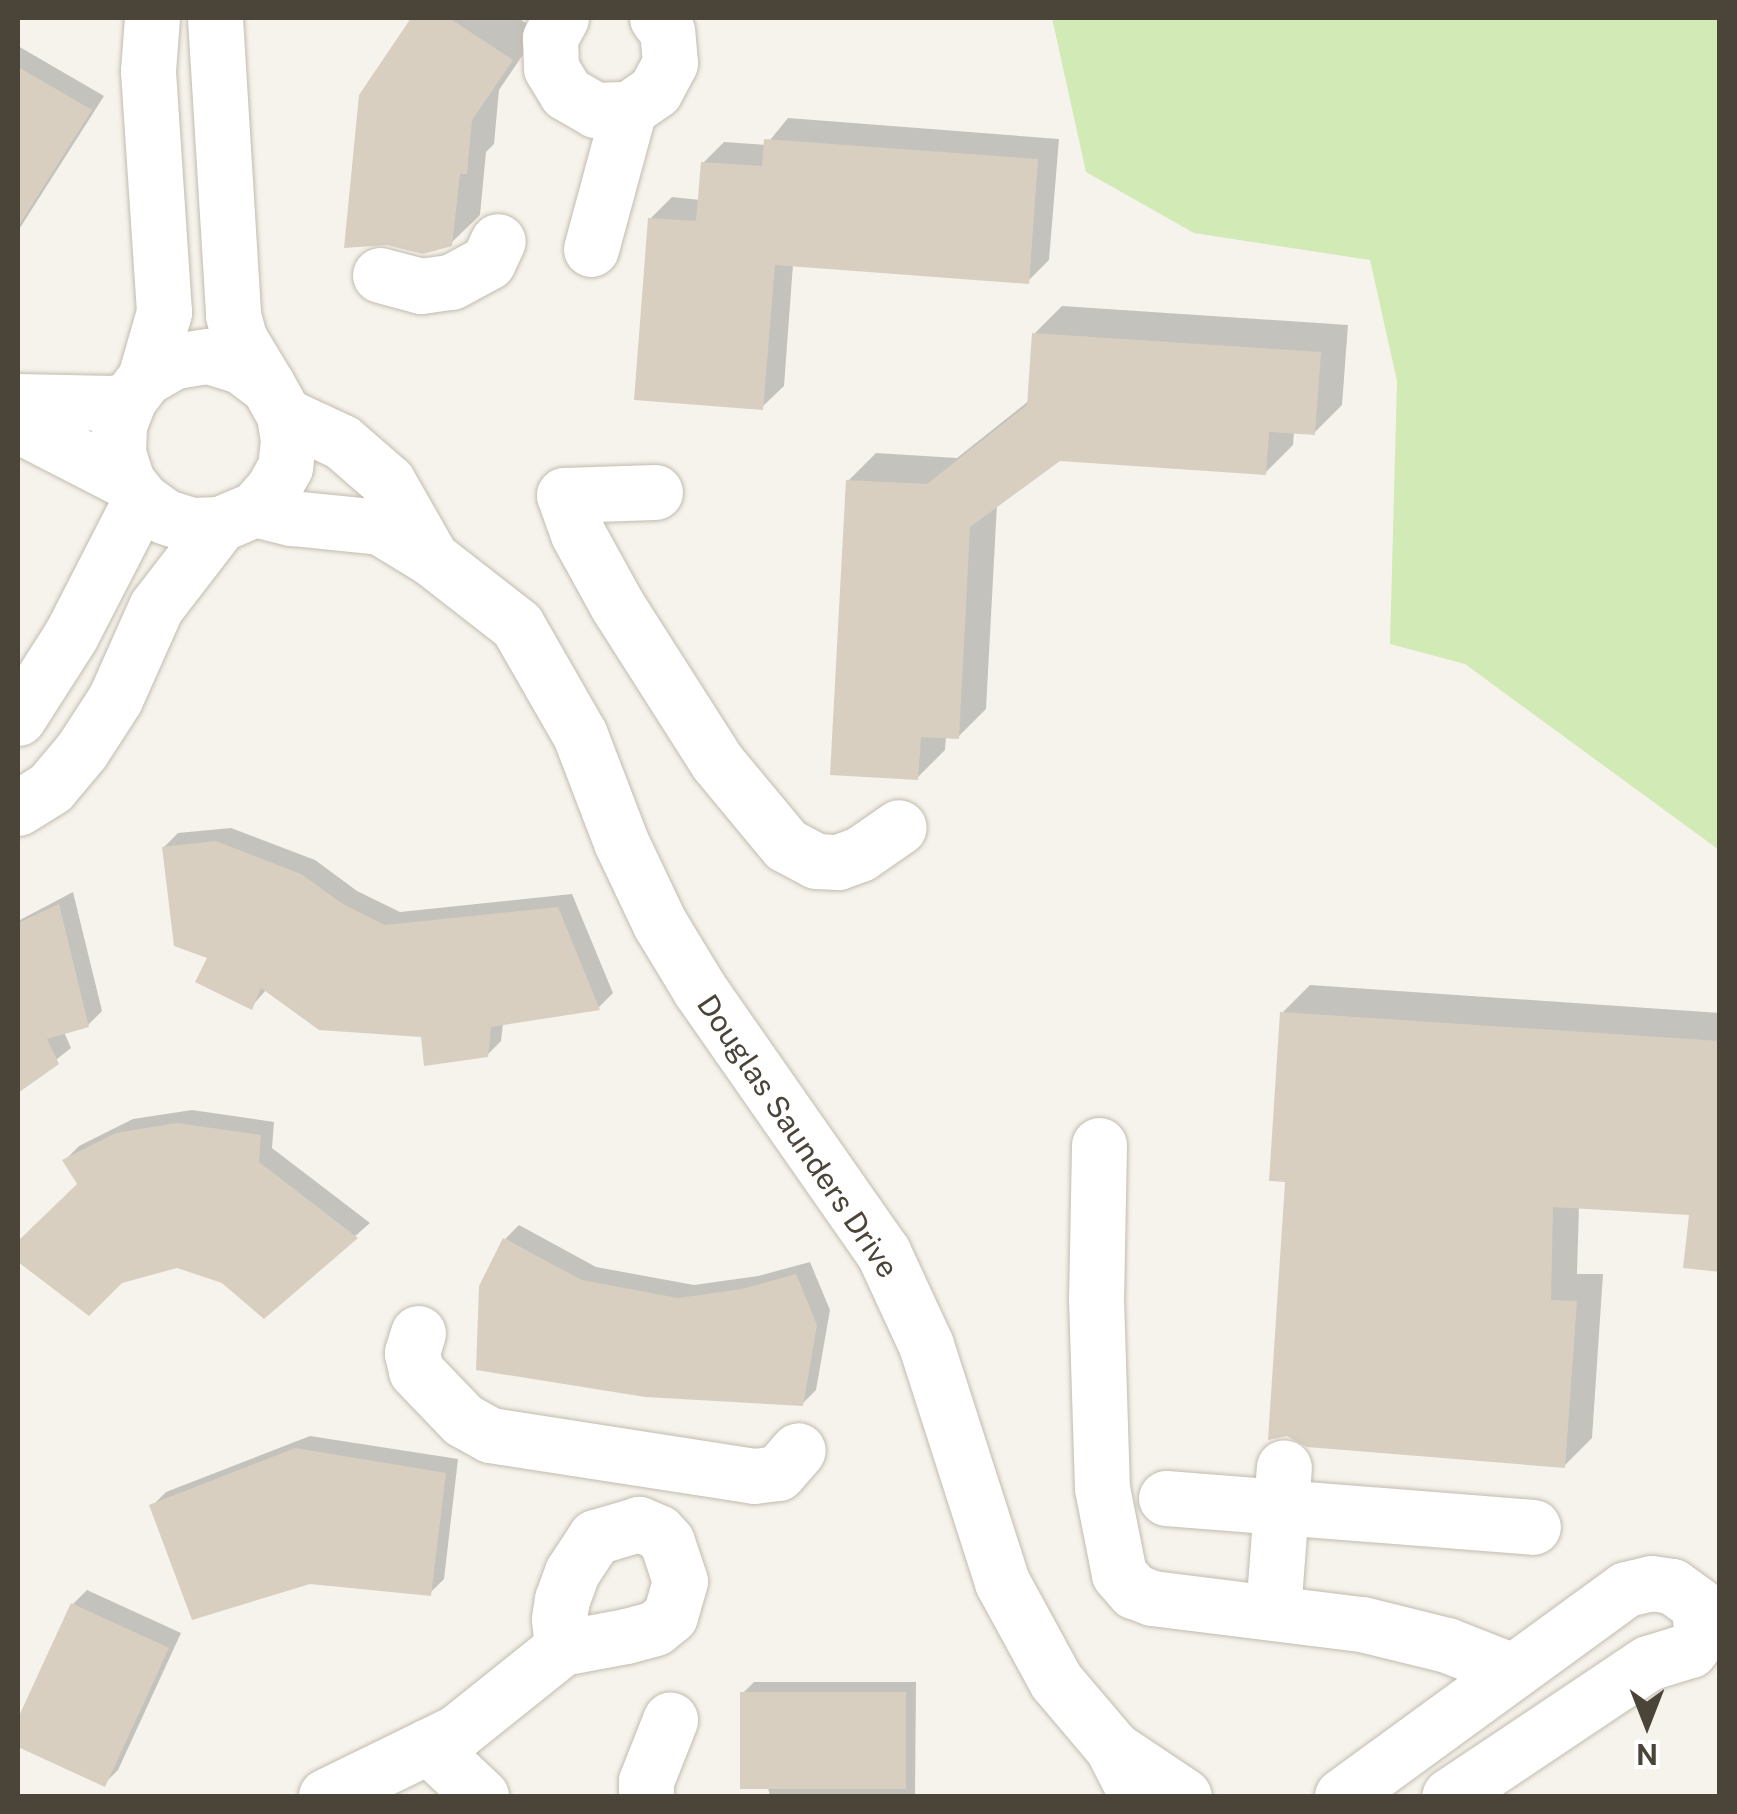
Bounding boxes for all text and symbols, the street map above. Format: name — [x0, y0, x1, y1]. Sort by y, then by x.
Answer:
street label: Douglas Saunders Drive — [690, 988, 906, 1284]
north arrow — [1597, 1674, 1697, 1774]
text: N — [1636, 1738, 1658, 1771]

